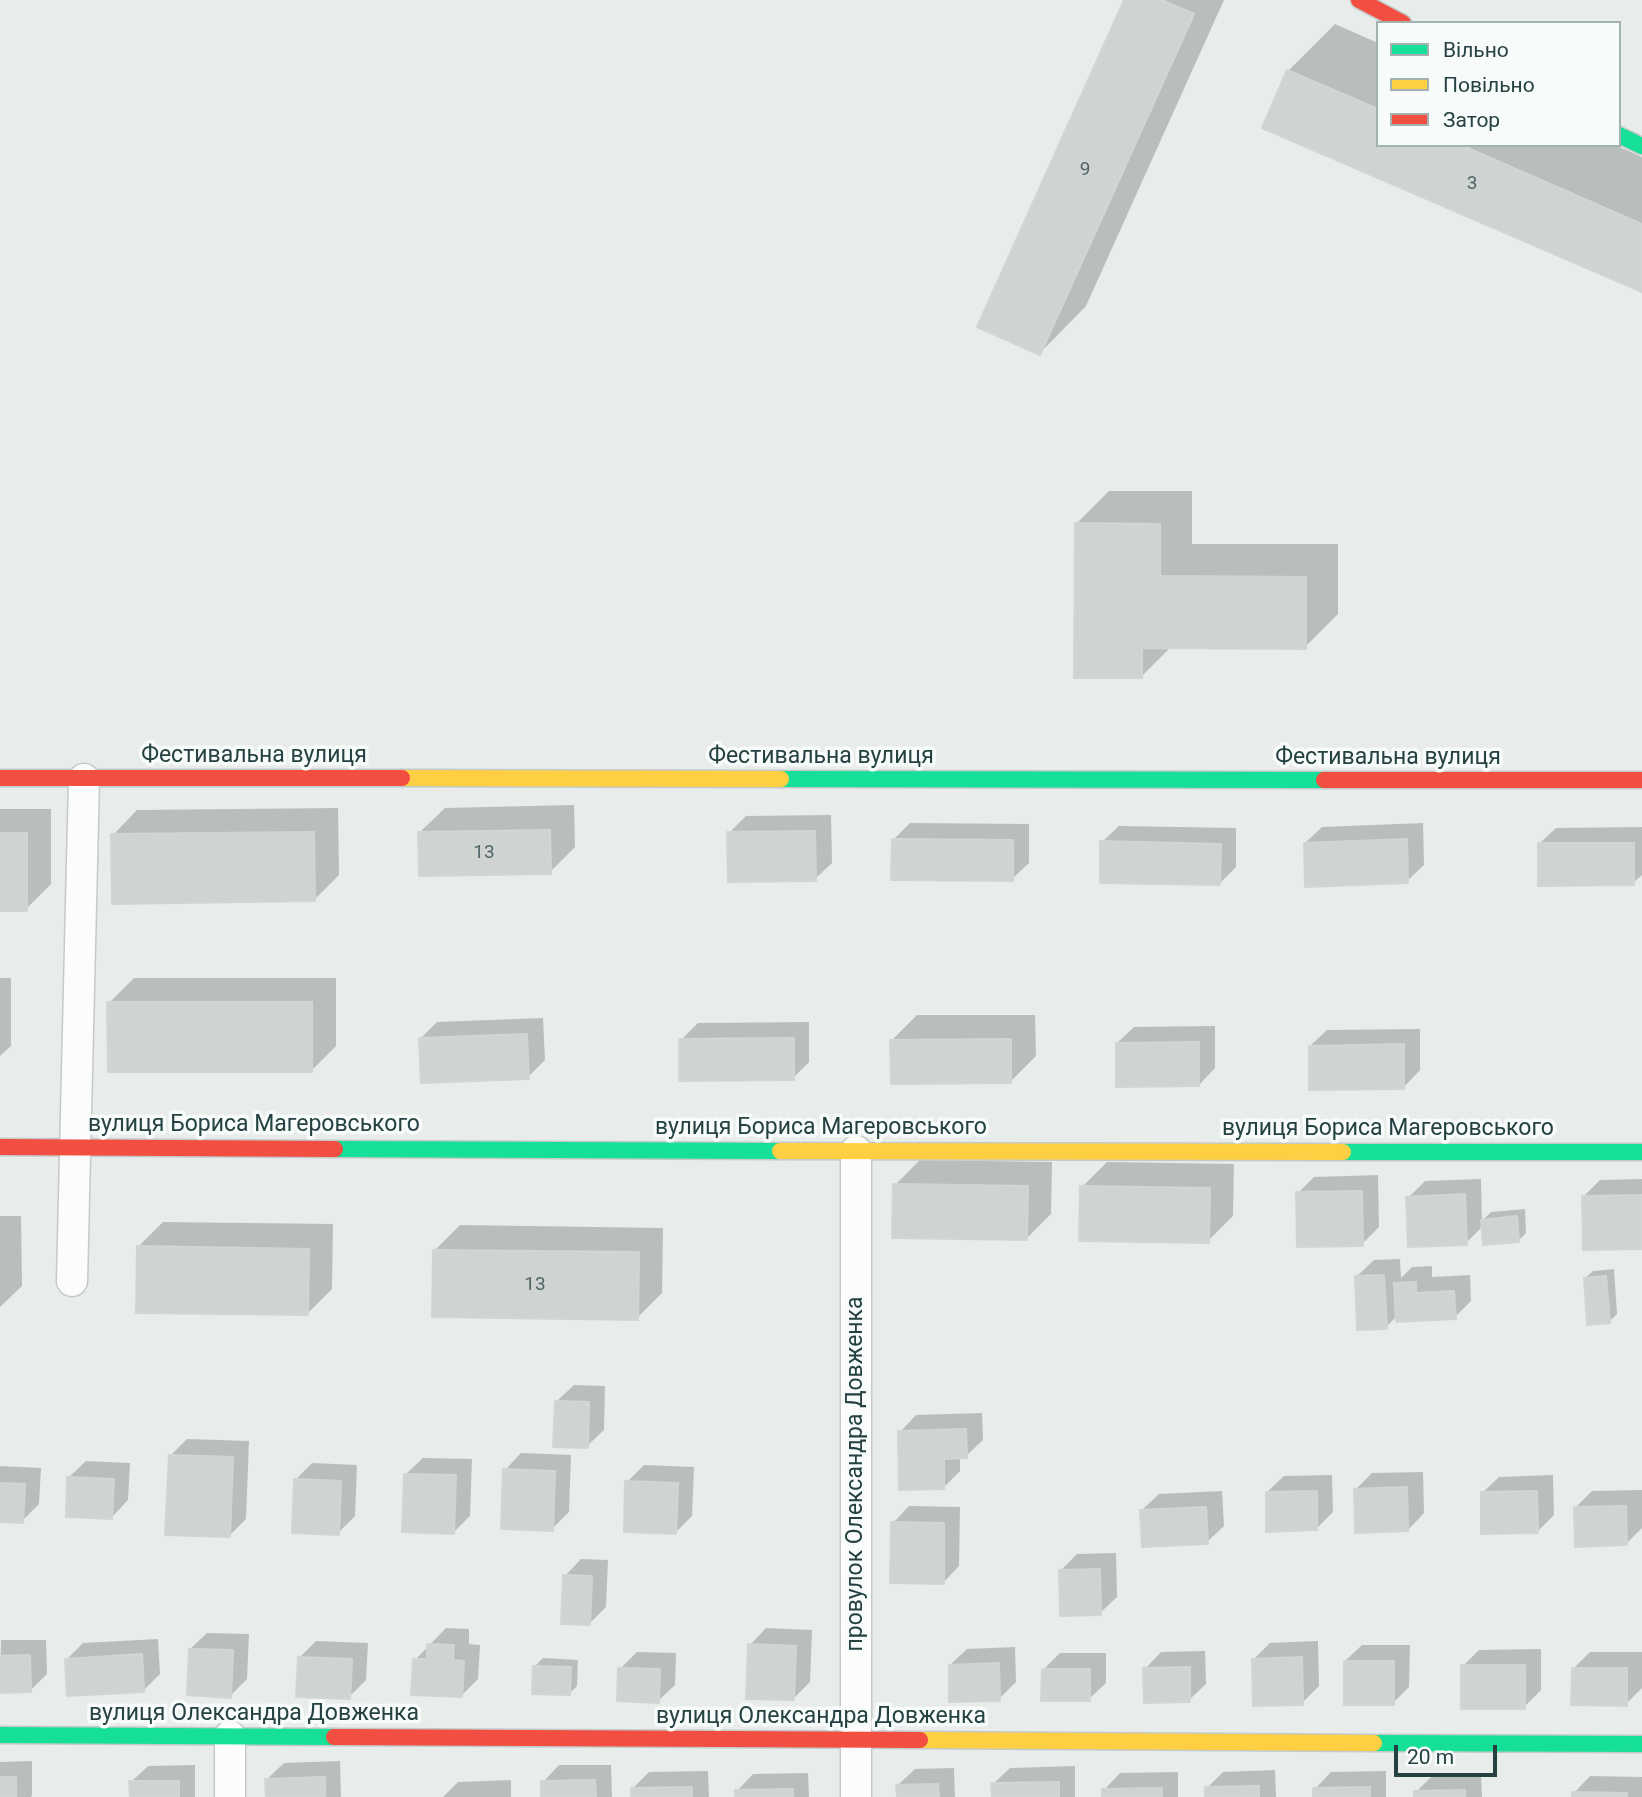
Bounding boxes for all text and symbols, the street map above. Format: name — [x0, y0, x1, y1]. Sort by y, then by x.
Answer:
legend — [1376, 21, 1621, 147]
text: Вільно — [1443, 38, 1509, 62]
text: Повільно — [1443, 73, 1535, 97]
text: Затор — [1443, 108, 1500, 132]
house number: 9 — [1080, 159, 1090, 181]
house number: 3 — [1467, 173, 1477, 195]
street label: Фестивальна вулиця — [141, 742, 367, 770]
street label: Фестивальна вулиця — [708, 743, 934, 771]
street label: Фестивальна вулиця — [1275, 744, 1501, 772]
house number: 13 — [473, 842, 495, 864]
street label: вулиця Бориса Магеровського — [88, 1111, 420, 1139]
street label: вулиця Бориса Магеровського — [655, 1114, 987, 1142]
street label: вулиця Бориса Магеровського — [1222, 1115, 1554, 1143]
house number: 13 — [524, 1274, 546, 1296]
street label: провулок Олександра Довженка — [842, 1296, 870, 1652]
street label: вулиця Олександра Довженка — [89, 1700, 419, 1728]
street label: вулиця Олександра Довженка — [656, 1703, 986, 1731]
scale bar — [1397, 1730, 1500, 1774]
text: 20 m — [1407, 1745, 1454, 1769]

